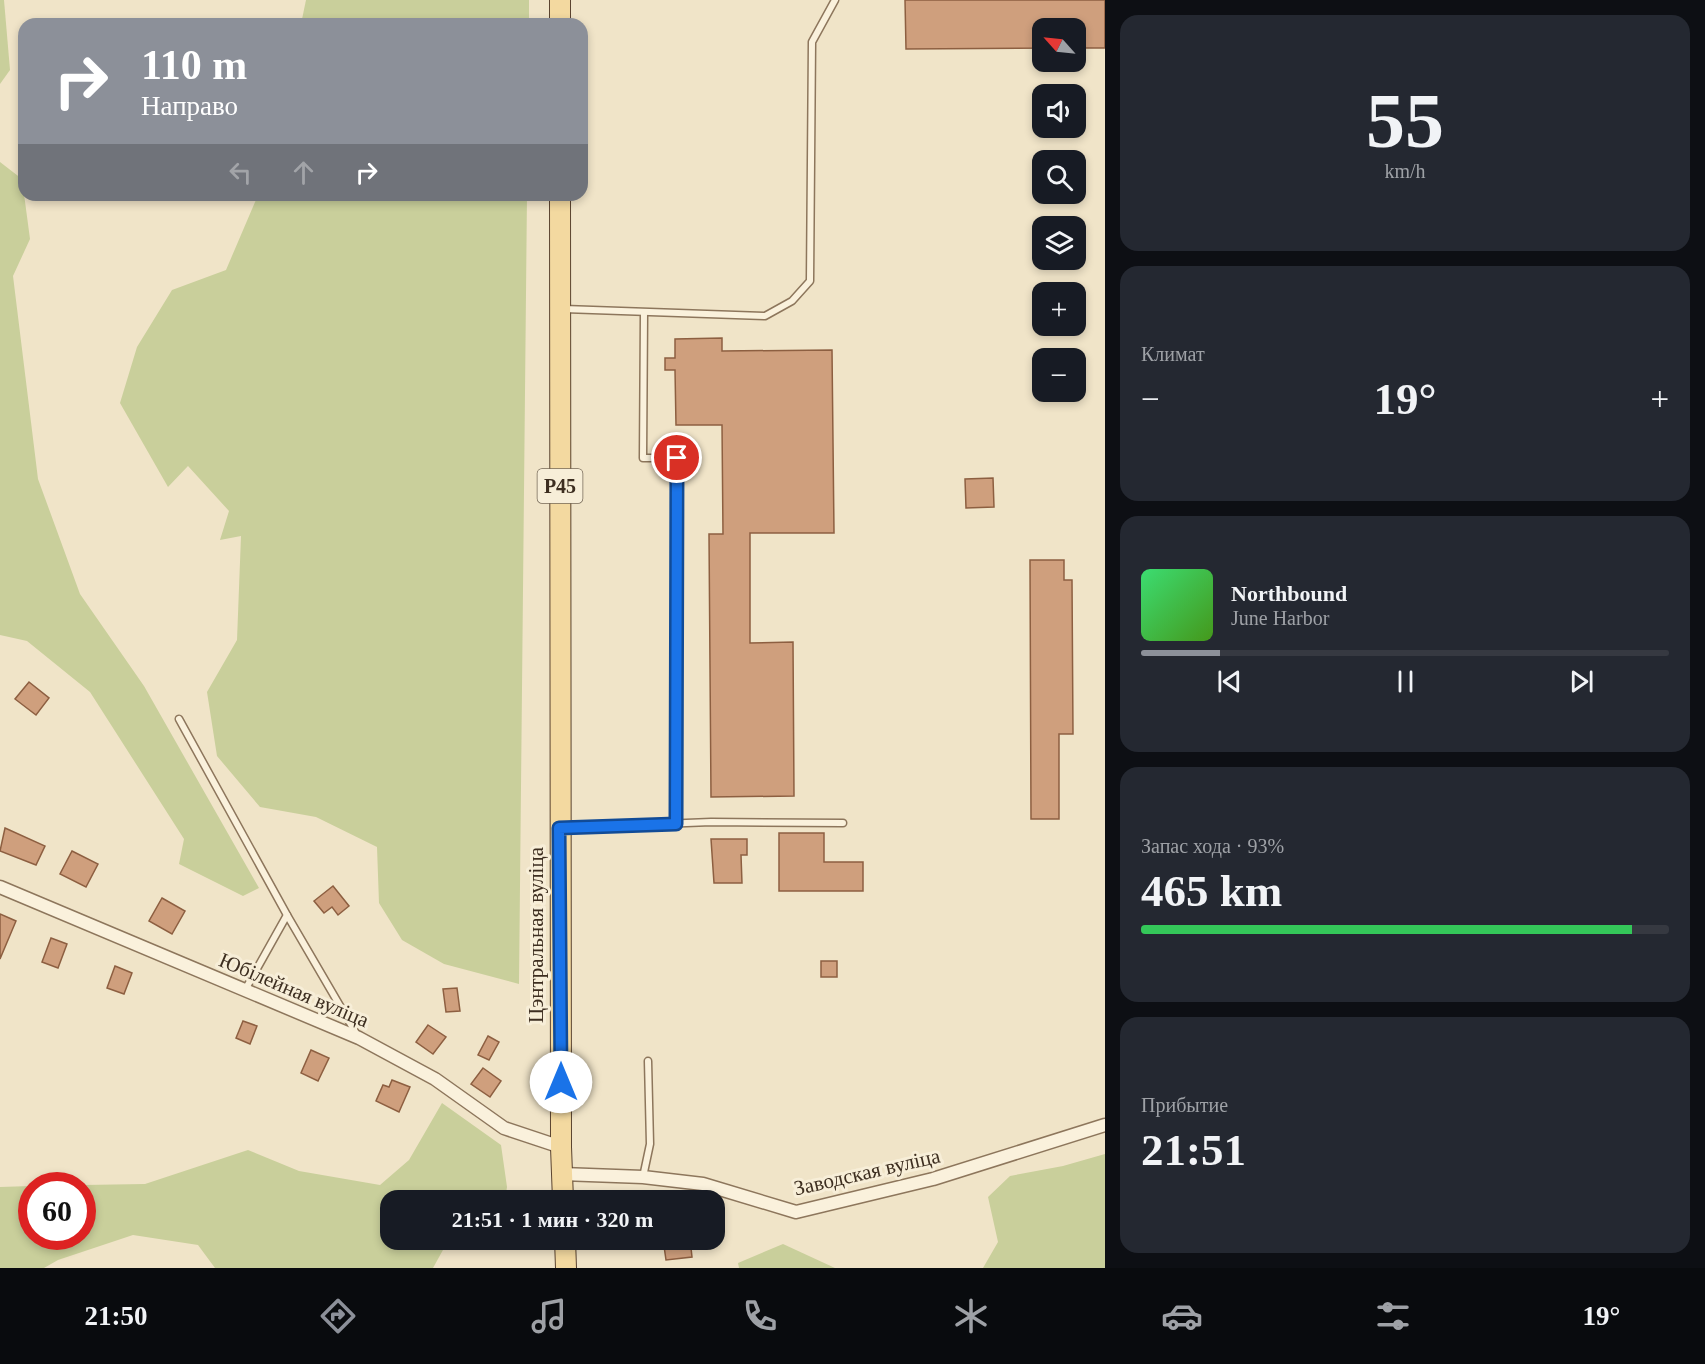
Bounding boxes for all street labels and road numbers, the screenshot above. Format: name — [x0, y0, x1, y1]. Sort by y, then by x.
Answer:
road number: Р45 — [538, 469, 582, 503]
street label: Цэнтральная вуліца — [524, 846, 548, 1023]
street label: Юбілейная вуліца — [216, 948, 373, 1033]
street label: Заводская вуліца — [792, 1143, 943, 1200]

